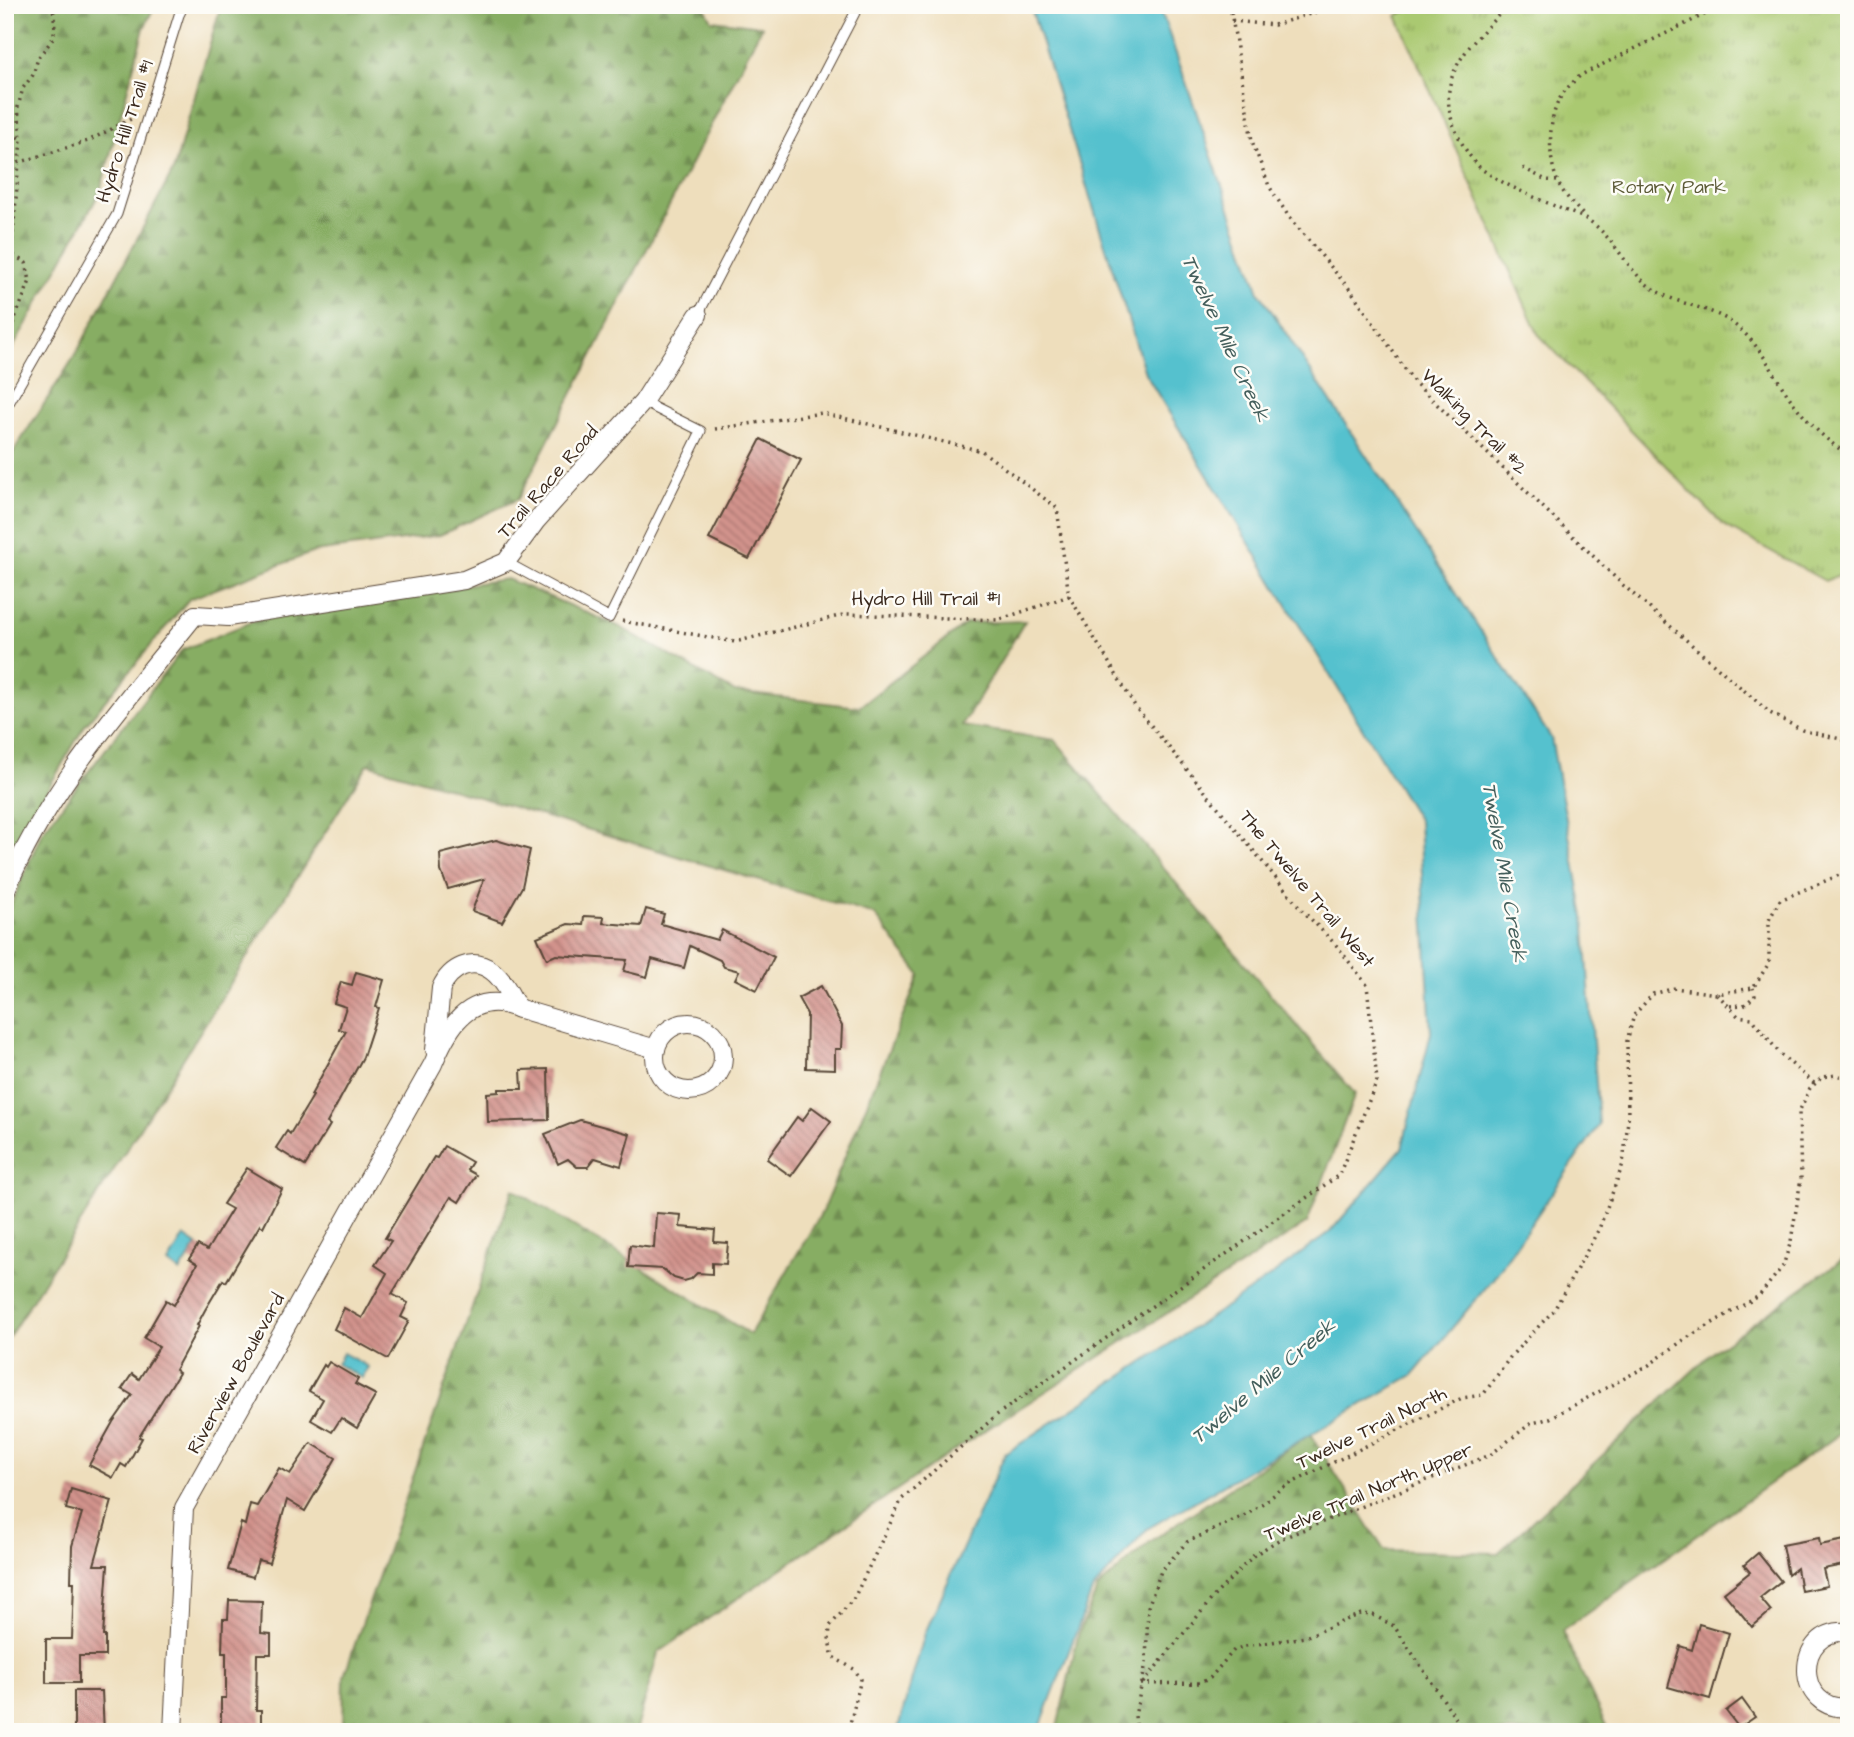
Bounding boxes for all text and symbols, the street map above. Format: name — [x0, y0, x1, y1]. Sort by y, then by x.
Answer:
street label: Hydro Hill Trail #1 — [90, 56, 162, 207]
park label: Rotary Park — [1612, 174, 1726, 202]
water label: Twelve Mile Creek — [1174, 250, 1277, 427]
street label: Walking Trail #2 — [1414, 363, 1533, 482]
street label: Trail Race Road — [491, 419, 605, 545]
street label: Hydro Hill Trail #1 — [852, 586, 1001, 614]
water label: Twelve Mile Creek — [1475, 780, 1535, 965]
street label: The Twelve Trail West — [1233, 804, 1381, 974]
street label: Riverview Boulevard — [181, 1288, 292, 1459]
water label: Twelve Mile Creek — [1185, 1311, 1343, 1451]
street label: Twelve Trail North — [1292, 1380, 1452, 1476]
street label: Twelve Trail North Upper — [1260, 1436, 1477, 1549]

